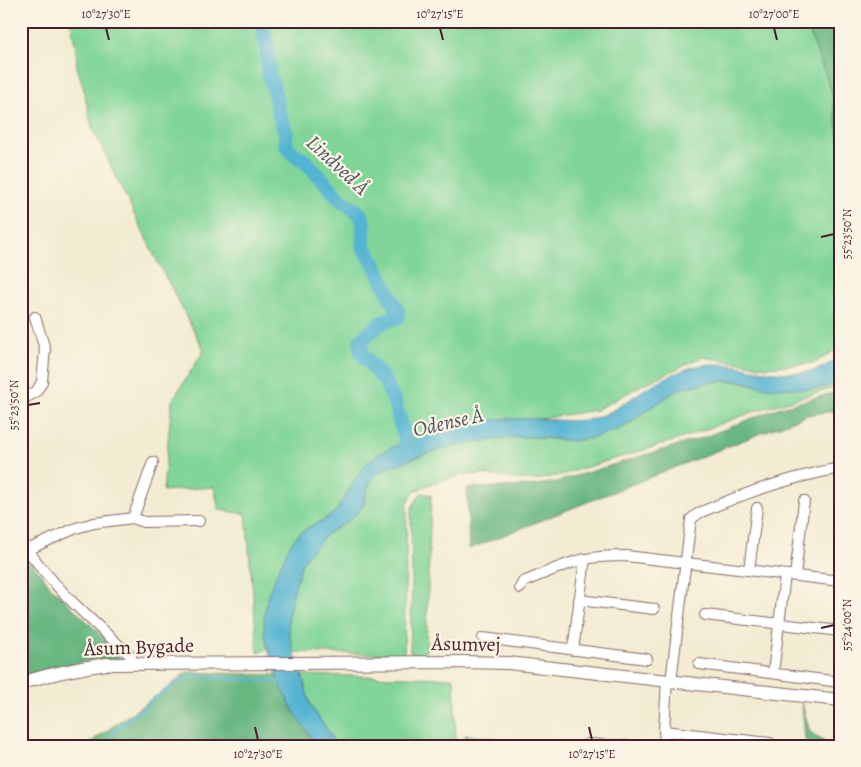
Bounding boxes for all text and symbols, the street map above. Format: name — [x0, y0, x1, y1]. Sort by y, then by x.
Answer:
text: 10°27'30"E — [81, 6, 131, 22]
text: 10°27'15"E — [417, 6, 463, 22]
text: 10°27'00"E — [749, 6, 799, 22]
water label: Lindved Å — [300, 129, 376, 202]
text: 55°23'50"N — [839, 208, 855, 259]
text: 55°23'50"N — [6, 379, 22, 430]
water label: Odense Å — [410, 400, 486, 444]
text: 55°24'00"N — [839, 599, 855, 651]
street label: Åsumvej — [430, 630, 501, 658]
street label: Åsum Bygade — [82, 632, 195, 662]
text: 10°27'30"E — [233, 746, 283, 762]
text: 10°27'15"E — [569, 746, 615, 762]

